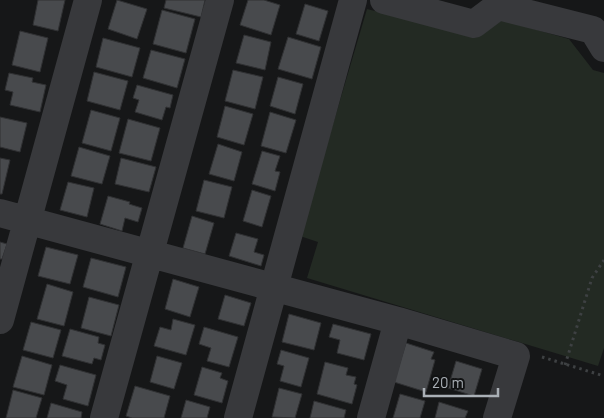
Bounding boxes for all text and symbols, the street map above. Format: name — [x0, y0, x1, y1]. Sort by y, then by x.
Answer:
scale bar — [424, 366, 498, 398]
text: 20 m — [432, 373, 464, 391]

